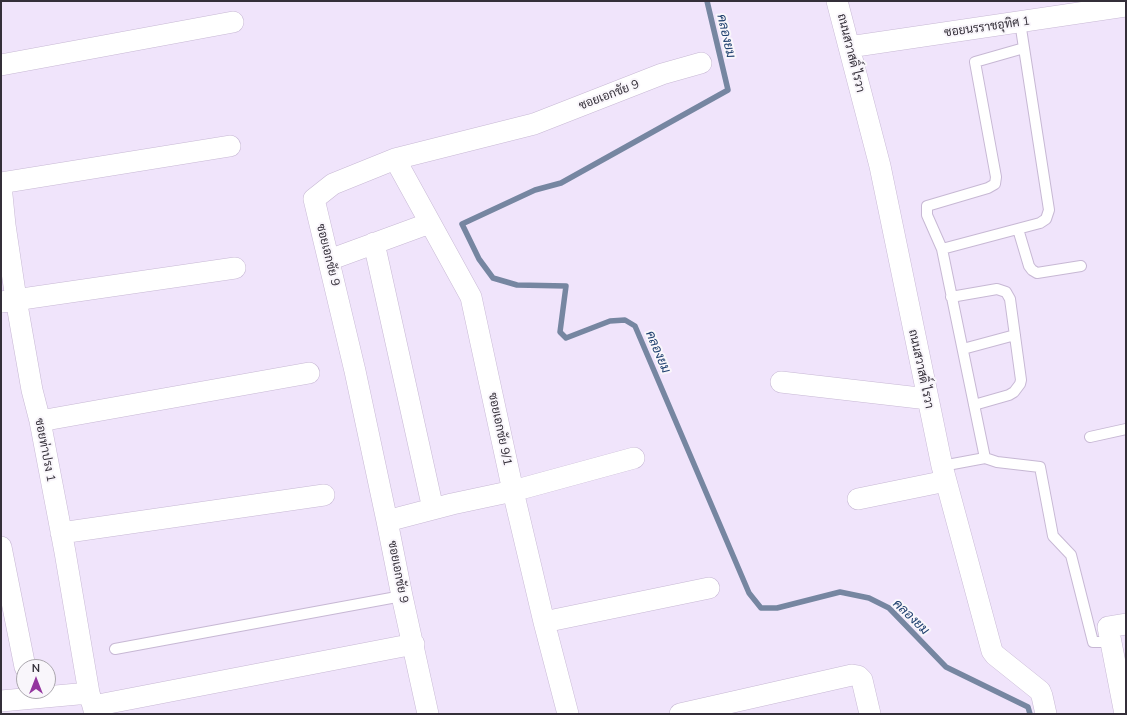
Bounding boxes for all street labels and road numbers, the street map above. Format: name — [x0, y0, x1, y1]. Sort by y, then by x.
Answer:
street label: ถนนสวาสดิ์ ไรวา — [834, 12, 868, 94]
street label: ซอยนรราชอุทิศ 1 — [943, 14, 1031, 40]
street label: ซอยเอกชัย 9 — [577, 77, 641, 113]
street label: ซอยเอกชัย 9 — [313, 222, 343, 288]
street label: ถนนสวาสดิ์ ไรวา — [906, 328, 936, 410]
street label: ซอยเอกชัย 9/1 — [485, 391, 515, 467]
street label: ซอยท่าปรง 1 — [32, 417, 58, 483]
street label: ซอยเอกชัย 9 — [385, 539, 411, 605]

